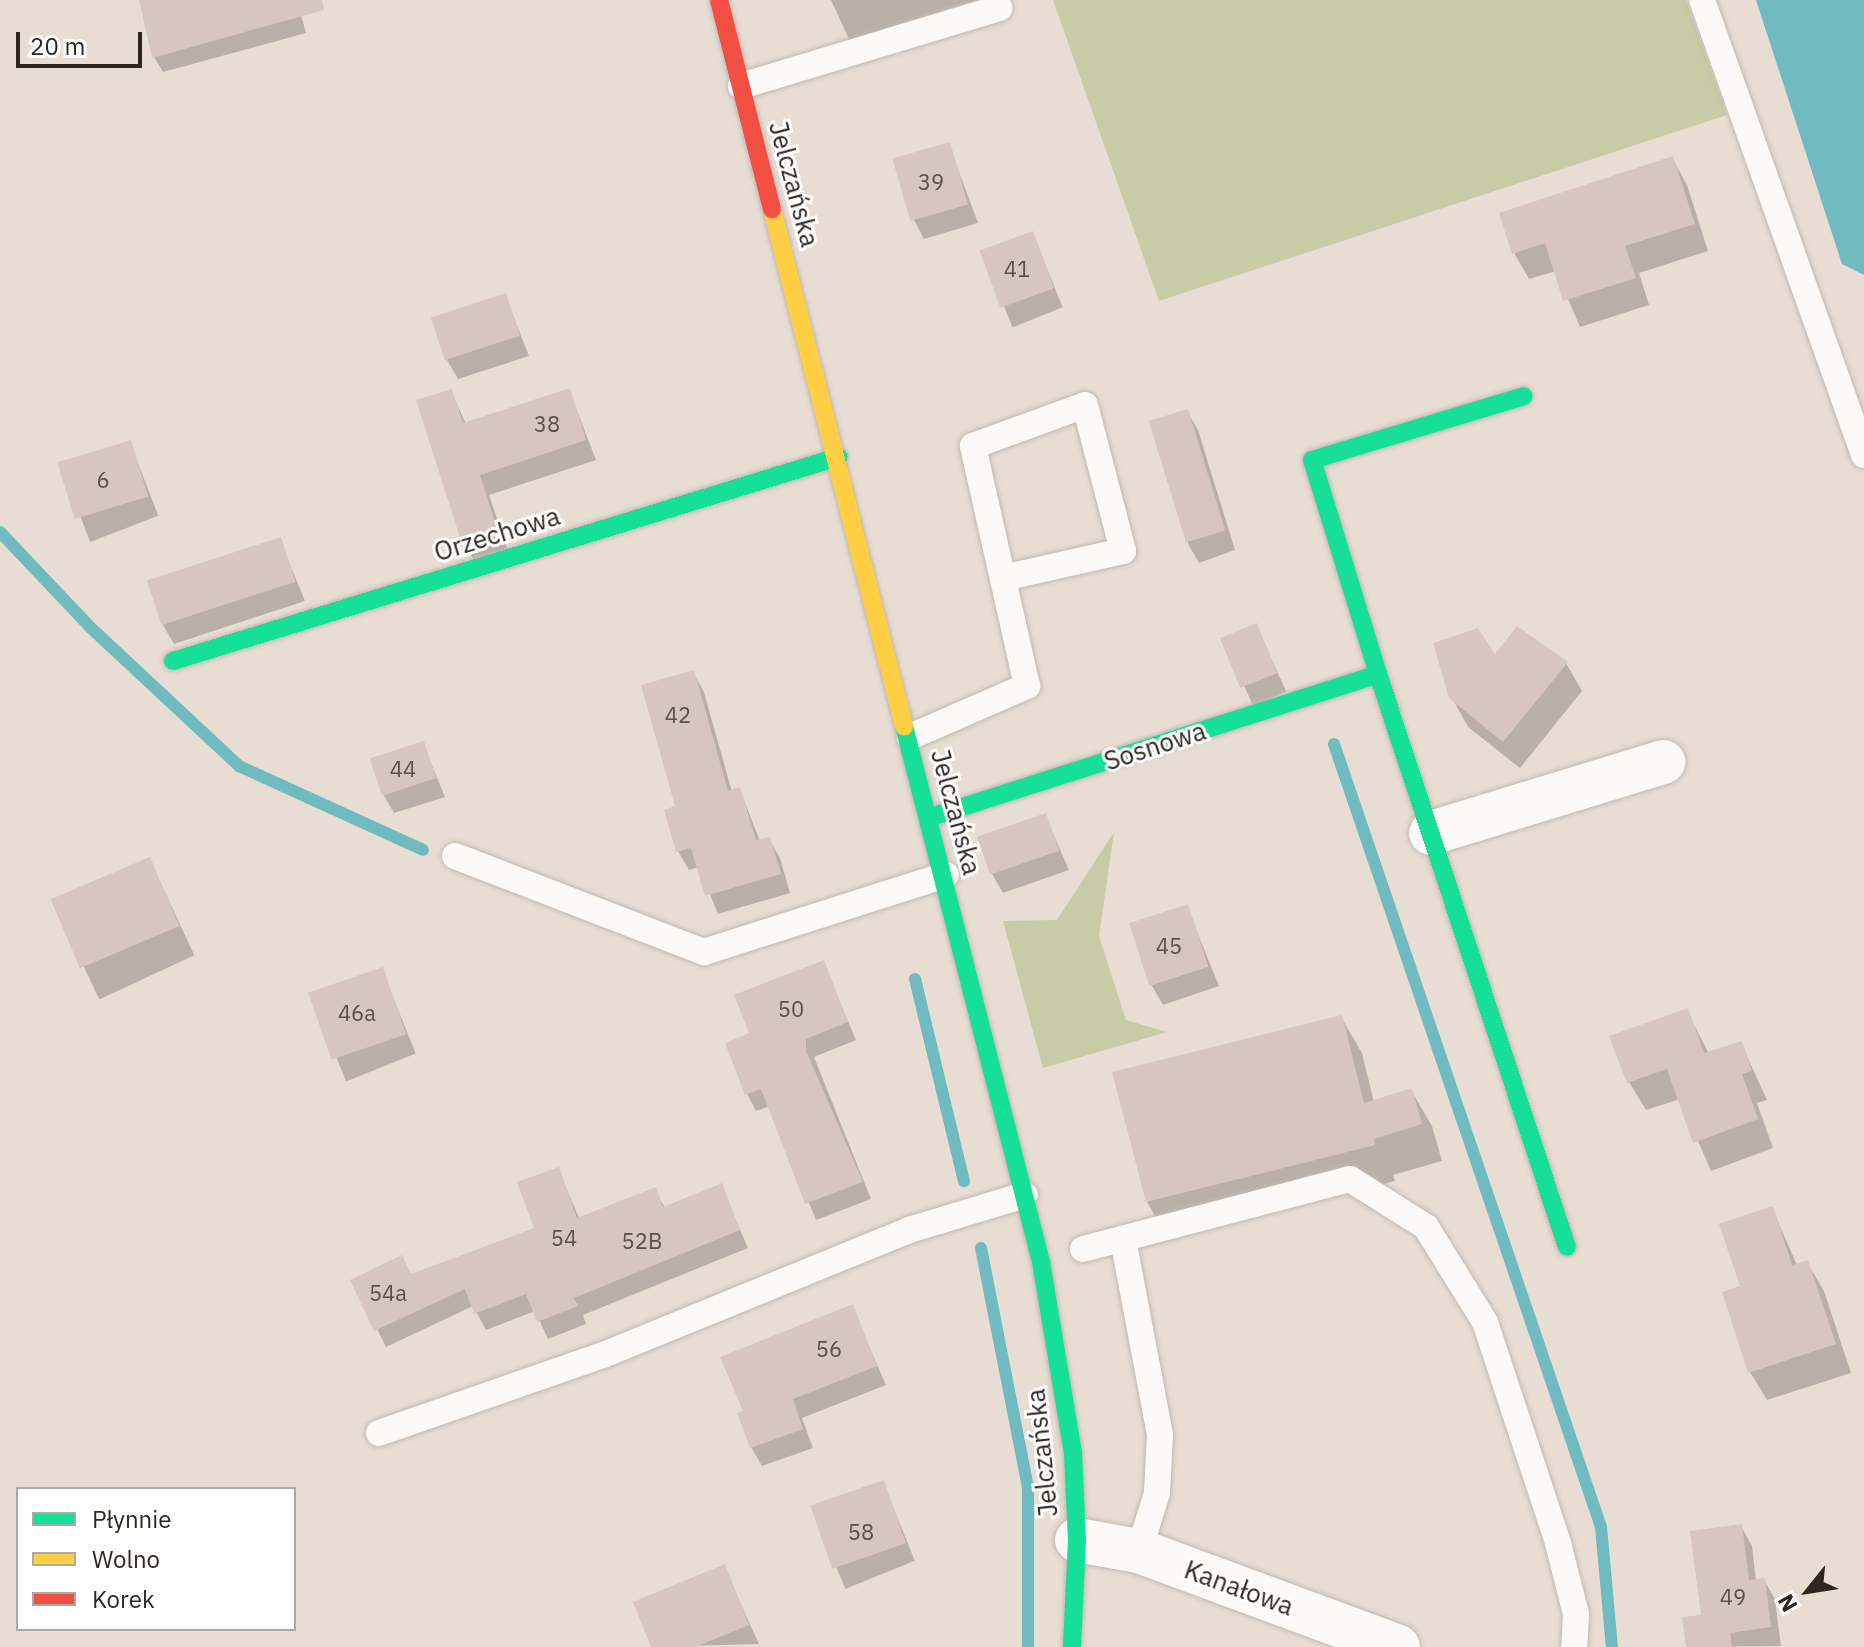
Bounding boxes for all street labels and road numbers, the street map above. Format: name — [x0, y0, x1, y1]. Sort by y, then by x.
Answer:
street label: Jelczańska — [762, 118, 826, 250]
street label: Orzechowa — [430, 500, 564, 568]
street label: Sosnowa — [1100, 715, 1210, 777]
street label: Jelczańska — [924, 746, 988, 878]
street label: Jelczańska — [1020, 1387, 1064, 1519]
street label: Kanałowa — [1180, 1554, 1298, 1622]

